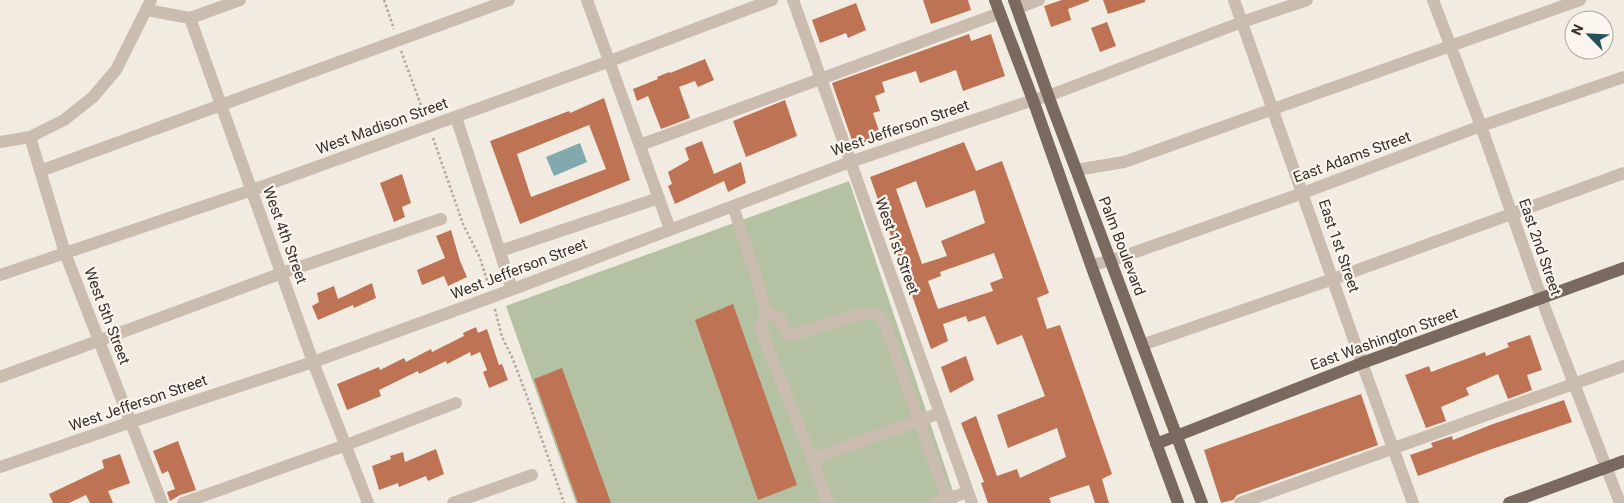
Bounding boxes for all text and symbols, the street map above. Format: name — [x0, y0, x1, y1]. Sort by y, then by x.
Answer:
north arrow — [1564, 10, 1614, 60]
text: N — [1568, 22, 1586, 37]
street label: West Madison Street — [314, 94, 450, 158]
street label: West Jefferson Street — [829, 96, 971, 160]
street label: East Adams Street — [1291, 127, 1413, 187]
street label: West 4th Street — [259, 184, 311, 286]
street label: Palm Boulevard — [1095, 194, 1149, 298]
street label: West 1st Street — [871, 195, 923, 297]
street label: East 2nd Street — [1515, 196, 1565, 298]
street label: East 1st Street — [1315, 197, 1363, 295]
street label: West Jefferson Street — [448, 235, 590, 303]
street label: West 5th Street — [80, 265, 134, 367]
street label: East Washington Street — [1308, 304, 1460, 374]
street label: West Jefferson Street — [67, 371, 209, 435]

